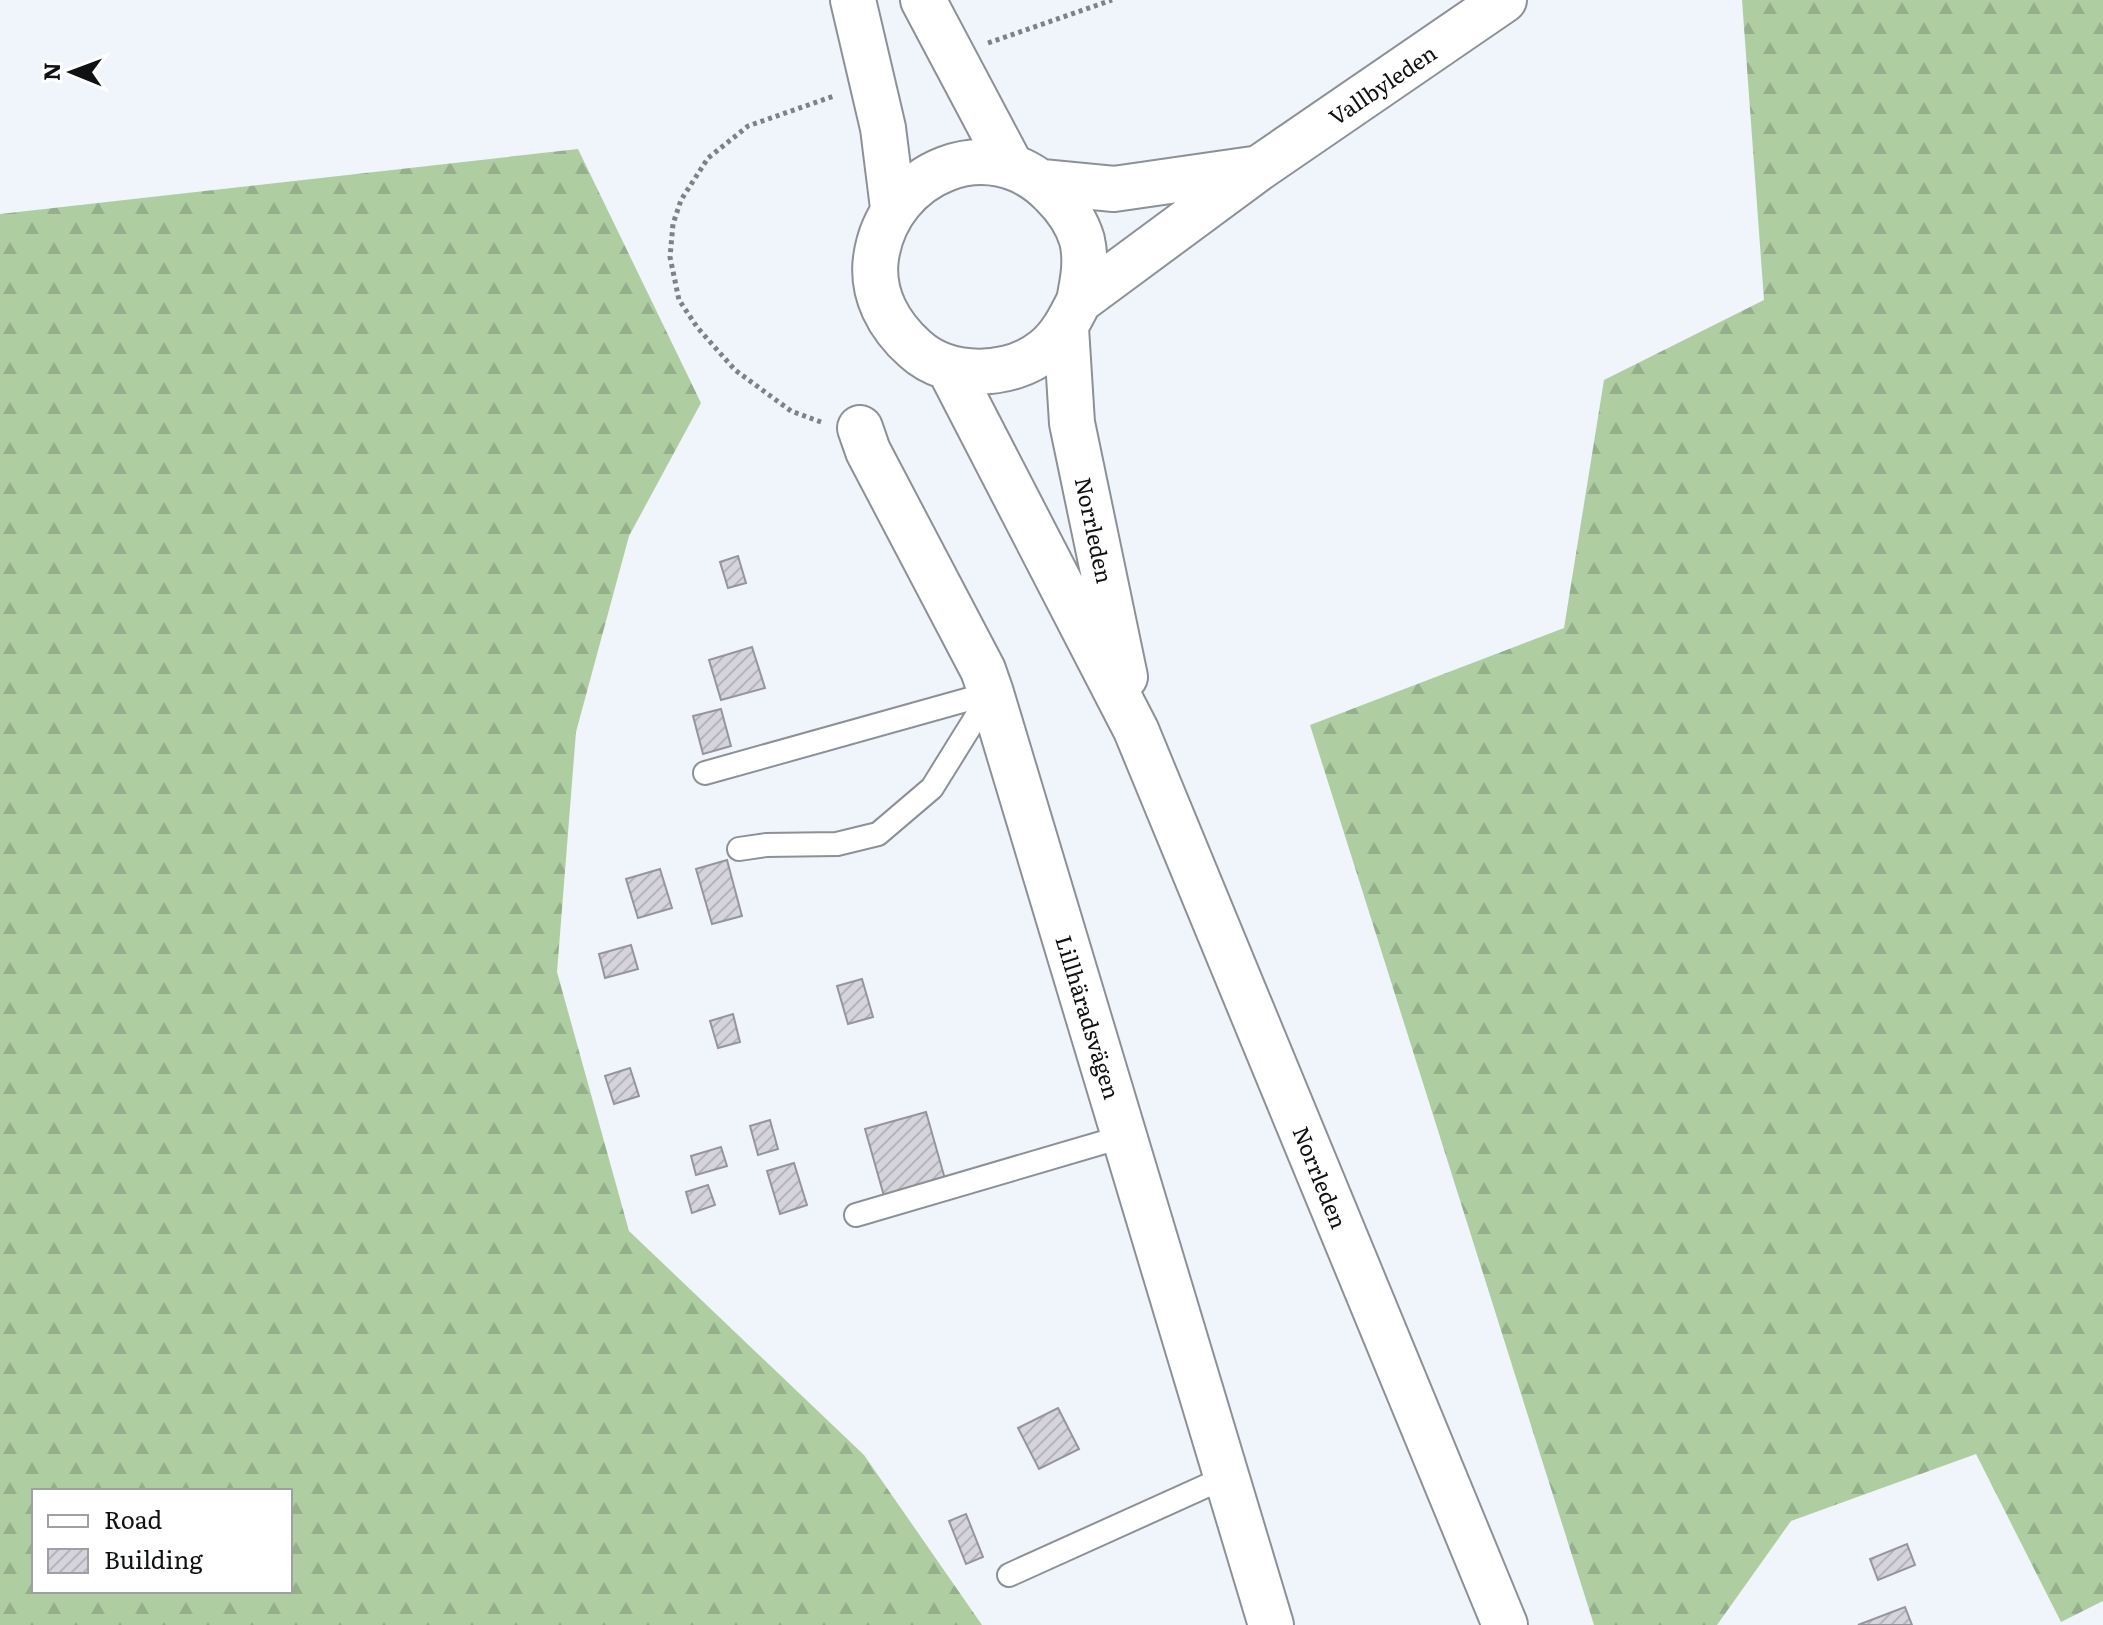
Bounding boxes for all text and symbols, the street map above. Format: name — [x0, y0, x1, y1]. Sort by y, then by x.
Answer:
north arrow — [32, 32, 112, 112]
street label: Vallbyleden — [1321, 36, 1443, 132]
text: N — [34, 62, 67, 81]
street label: Norrleden — [1068, 474, 1122, 586]
street label: Lillhäradsvägen — [1048, 931, 1130, 1103]
street label: Norrleden — [1285, 1121, 1357, 1233]
legend — [32, 1489, 292, 1593]
text: Road — [104, 1501, 163, 1536]
text: Building — [104, 1541, 203, 1576]

